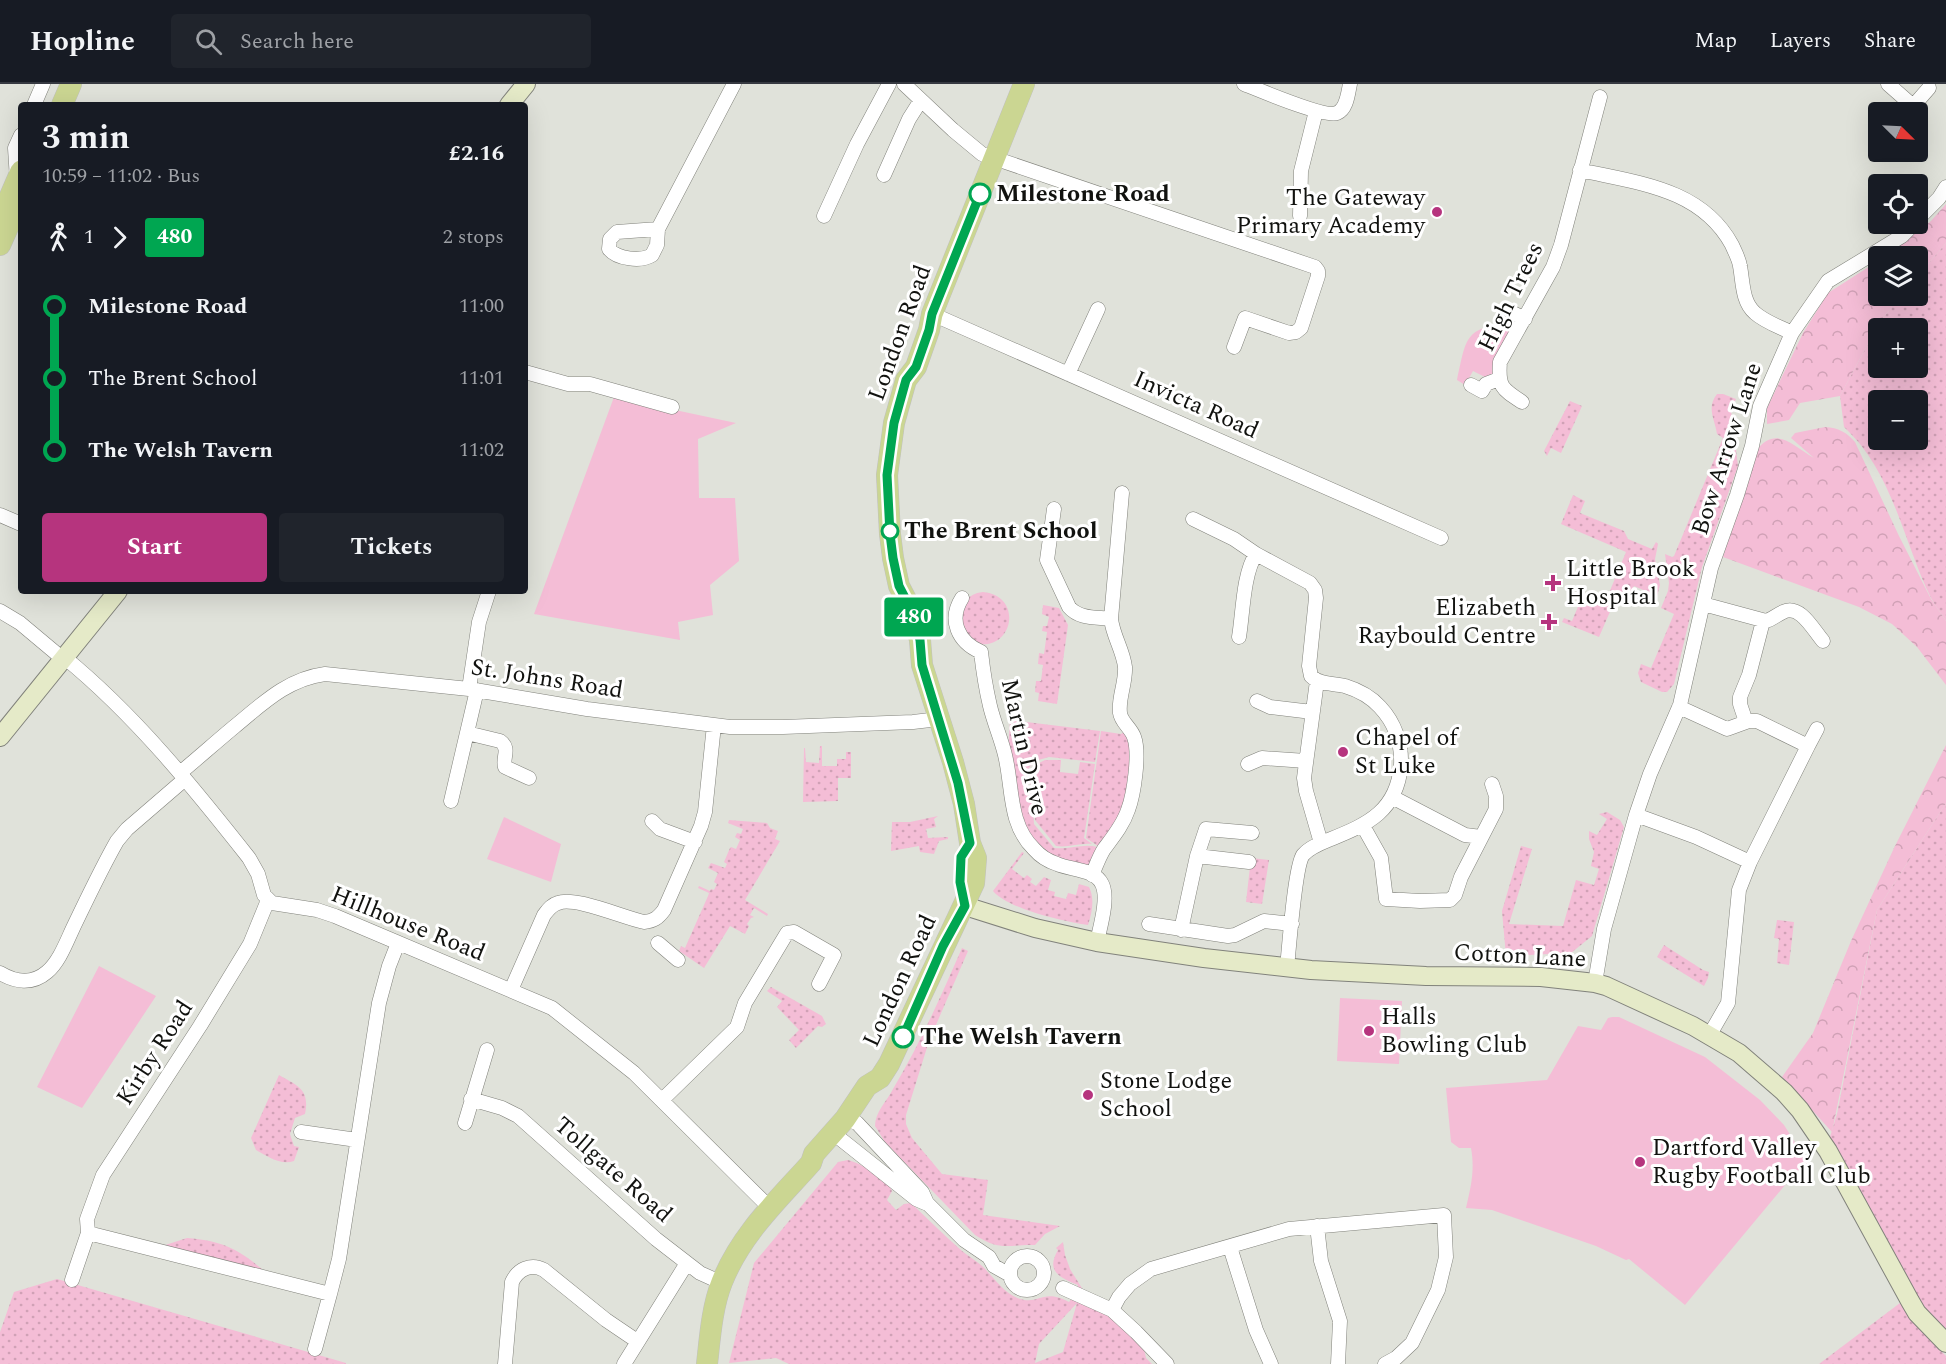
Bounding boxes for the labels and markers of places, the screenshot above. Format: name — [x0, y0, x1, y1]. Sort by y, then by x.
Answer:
place label: Milestone Road — [996, 176, 1170, 212]
place label: The Gateway Primary Academy — [1236, 180, 1426, 244]
marker: Milestone Road — [969, 183, 991, 205]
marker: The Gateway Primary Academy — [1430, 205, 1444, 219]
place label: The Brent School — [904, 513, 1098, 549]
marker: The Brent School — [881, 522, 899, 540]
place label: Little Brook Hospital — [1566, 551, 1695, 615]
marker: Little Brook Hospital — [1544, 574, 1562, 592]
place label: Elizabeth Raybould Centre — [1357, 590, 1536, 654]
marker: Elizabeth Raybould Centre — [1540, 613, 1558, 631]
place label: Chapel of St Luke — [1355, 720, 1459, 784]
marker: Chapel of St Luke — [1336, 745, 1350, 759]
place label: Halls Bowling Club — [1381, 999, 1527, 1063]
place label: The Welsh Tavern — [920, 1019, 1122, 1055]
marker: Halls Bowling Club — [1362, 1024, 1376, 1038]
marker: The Welsh Tavern — [892, 1026, 914, 1048]
place label: Stone Lodge School — [1100, 1063, 1232, 1127]
marker: Stone Lodge School — [1081, 1088, 1095, 1102]
place label: Dartford Valley Rugby Football Club — [1652, 1130, 1871, 1194]
marker: Dartford Valley Rugby Football Club — [1633, 1155, 1647, 1169]

